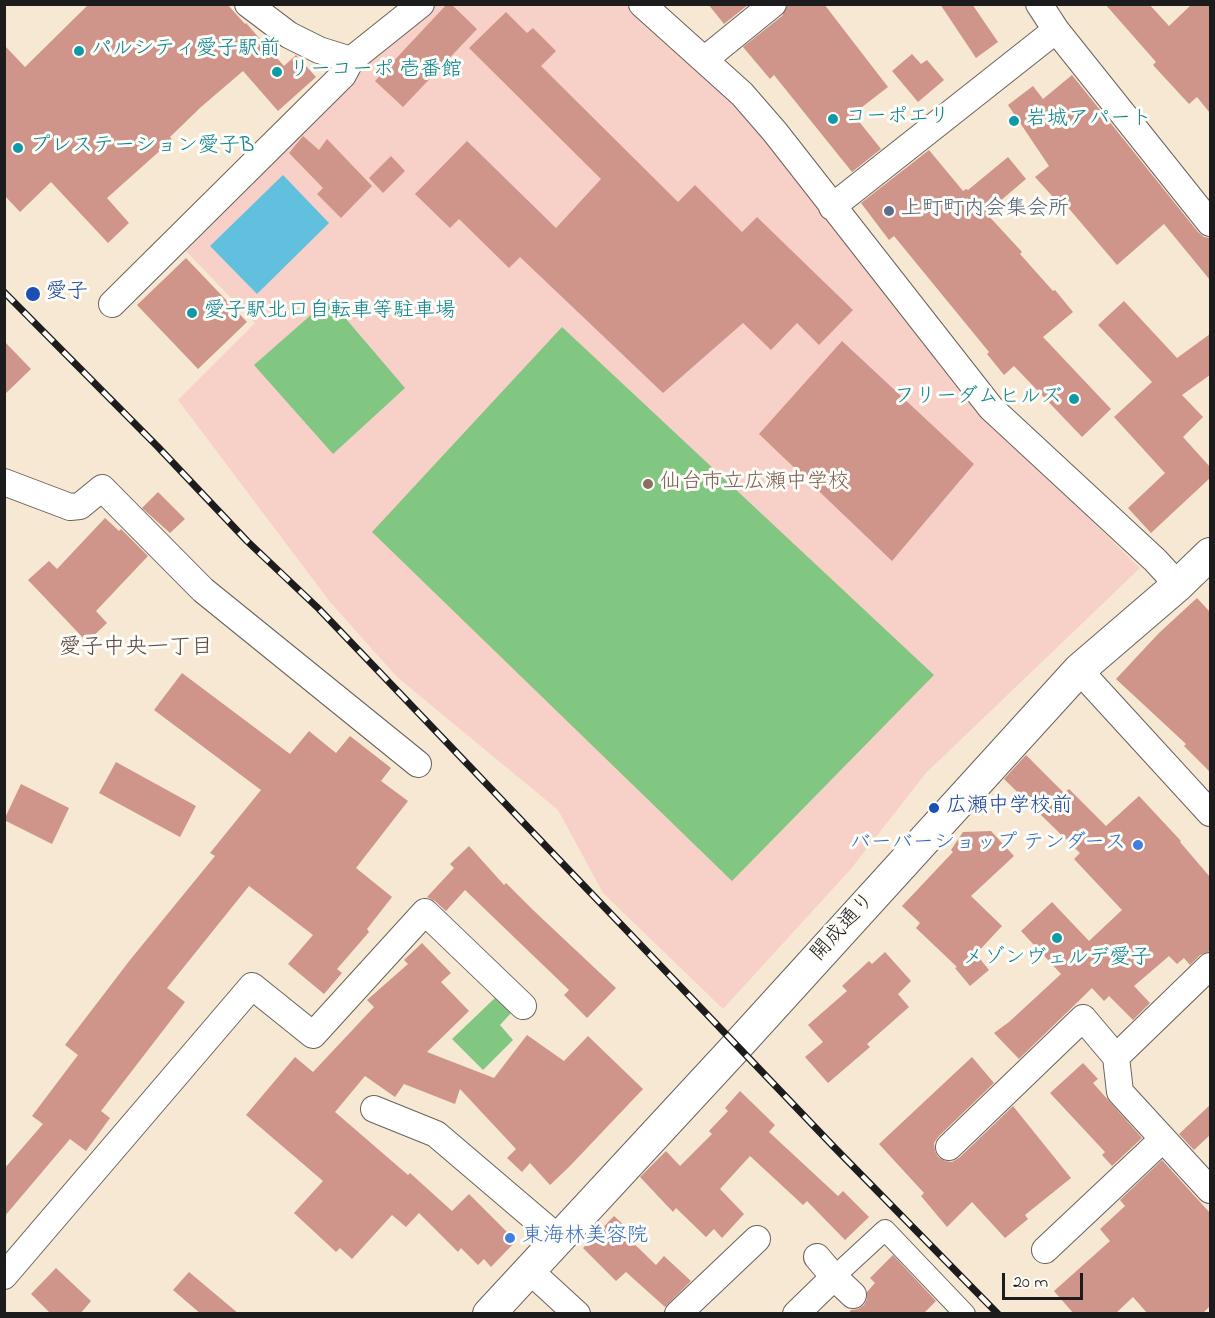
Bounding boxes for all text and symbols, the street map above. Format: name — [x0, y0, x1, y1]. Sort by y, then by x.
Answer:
place label: パルシティ愛子駅前 — [91, 38, 280, 64]
marker: パルシティ愛子駅前 — [72, 44, 86, 58]
place label: リーコーポ 壱番館 — [289, 59, 462, 85]
marker: リーコーポ 壱番館 — [270, 65, 284, 79]
place label: コーポエリ — [845, 106, 950, 132]
place label: 岩城アパート — [1026, 108, 1152, 134]
marker: コーポエリ — [826, 112, 840, 126]
marker: 岩城アパート — [1007, 114, 1021, 128]
place label: プレステーション愛子B — [30, 135, 254, 161]
marker: プレステーション愛子B — [11, 141, 25, 155]
place label: 上町町内会集会所 — [901, 198, 1069, 224]
marker: 上町町内会集会所 — [882, 204, 896, 218]
place label: 愛子 — [46, 281, 88, 307]
marker: 愛子 — [24, 285, 42, 303]
place label: 愛子駅北口自転車等駐車場 — [204, 300, 456, 326]
marker: 愛子駅北口自転車等駐車場 — [185, 306, 199, 320]
place label: フリーダムヒルズ — [894, 386, 1062, 412]
marker: フリーダムヒルズ — [1067, 392, 1081, 406]
place label: 仙台市立広瀬中学校 — [660, 471, 849, 497]
marker: 仙台市立広瀬中学校 — [641, 477, 655, 491]
district label: 愛子中央一丁目 — [59, 636, 213, 662]
place label: 広瀬中学校前 — [946, 795, 1072, 821]
marker: 広瀬中学校前 — [927, 801, 941, 815]
place label: バーバーショップ テンダース — [850, 832, 1126, 858]
marker: バーバーショップ テンダース — [1131, 838, 1145, 852]
street label: 開成通り — [807, 888, 881, 968]
marker: メゾンヴェルデ愛子 — [1050, 931, 1064, 945]
place label: メゾンヴェルデ愛子 — [963, 947, 1151, 973]
place label: 東海林美容院 — [522, 1225, 648, 1251]
marker: 東海林美容院 — [503, 1231, 517, 1245]
scale bar — [1005, 1261, 1086, 1299]
text: 20 m — [1013, 1270, 1048, 1296]

